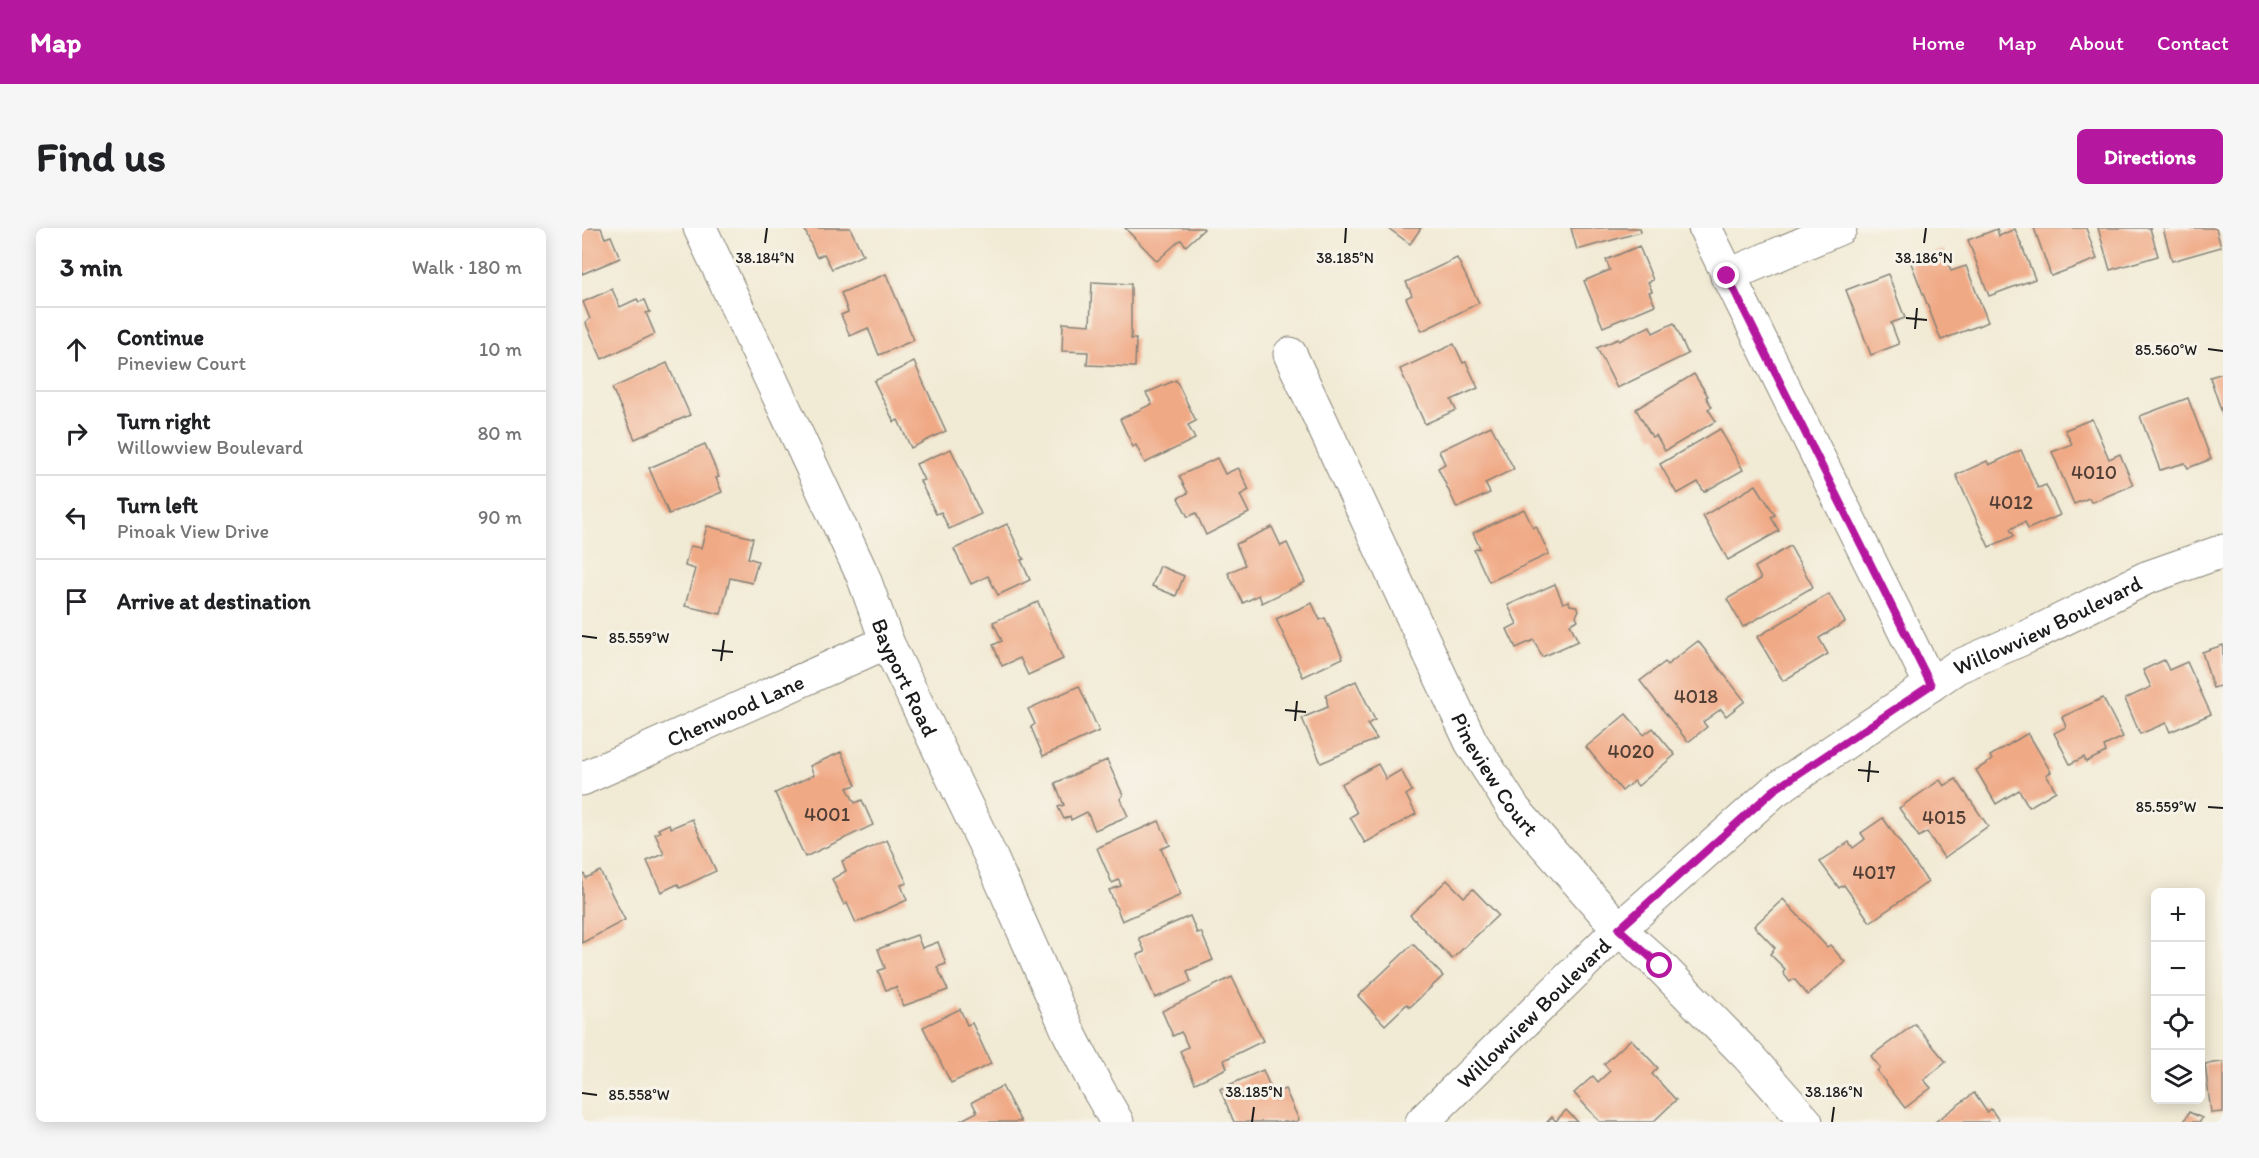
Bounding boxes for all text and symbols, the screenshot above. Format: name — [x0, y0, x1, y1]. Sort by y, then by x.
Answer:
text: Map — [30, 25, 81, 59]
text: Home — [1912, 30, 1965, 55]
text: Map — [1998, 30, 2037, 55]
text: About — [2070, 30, 2124, 55]
text: Contact — [2157, 30, 2229, 55]
button: Directions — [2077, 129, 2223, 184]
text: Find us — [36, 131, 166, 182]
text: 38.184°N — [736, 249, 794, 267]
text: 38.185°N — [1316, 249, 1374, 267]
text: 38.186°N — [1895, 249, 1953, 267]
text: 3 min — [60, 251, 122, 283]
text: Walk · 180 m — [412, 255, 522, 279]
route end — [1713, 262, 1739, 288]
text: Continue — [117, 324, 204, 351]
icon: ahead — [60, 333, 93, 366]
text: 10 m — [479, 337, 522, 361]
text: 85.560°W — [2135, 341, 2197, 359]
text: Pineview Court — [117, 351, 246, 375]
text: Turn right — [117, 408, 211, 435]
icon: right — [60, 417, 93, 450]
text: 80 m — [477, 421, 522, 445]
text: Willowview Boulevard — [117, 435, 303, 459]
house number: 4010 — [2071, 460, 2117, 484]
house number: 4012 — [1989, 490, 2034, 514]
text: Turn left — [117, 492, 198, 519]
icon: left — [60, 501, 93, 534]
text: 90 m — [478, 505, 522, 529]
text: Pinoak View Drive — [117, 519, 269, 543]
street label: Willowview Boulevard — [1949, 569, 2146, 681]
icon: arrive — [60, 585, 93, 618]
text: Arrive at destination — [117, 588, 311, 615]
street label: Bayport Road — [866, 615, 944, 741]
text: 85.559°W — [609, 629, 669, 647]
street label: Chenwood Lane — [663, 668, 808, 753]
house number: 4018 — [1674, 684, 1718, 708]
street label: Pineview Court — [1445, 708, 1544, 842]
house number: 4020 — [1607, 739, 1655, 763]
text: 85.559°W — [2136, 798, 2196, 816]
house number: 4001 — [804, 802, 850, 826]
house number: 4015 — [1922, 805, 1966, 829]
house number: 4017 — [1852, 860, 1896, 884]
map controls — [2151, 888, 2205, 1104]
button: + — [2151, 888, 2205, 942]
street label: Willowview Boulevard — [1451, 932, 1616, 1095]
button: − — [2151, 942, 2205, 996]
route start — [1646, 952, 1672, 978]
button: locate — [2151, 996, 2205, 1050]
button: layers — [2151, 1050, 2205, 1104]
text: 38.185°N — [1225, 1083, 1283, 1101]
text: 38.186°N — [1805, 1083, 1863, 1101]
text: 85.558°W — [608, 1086, 670, 1104]

